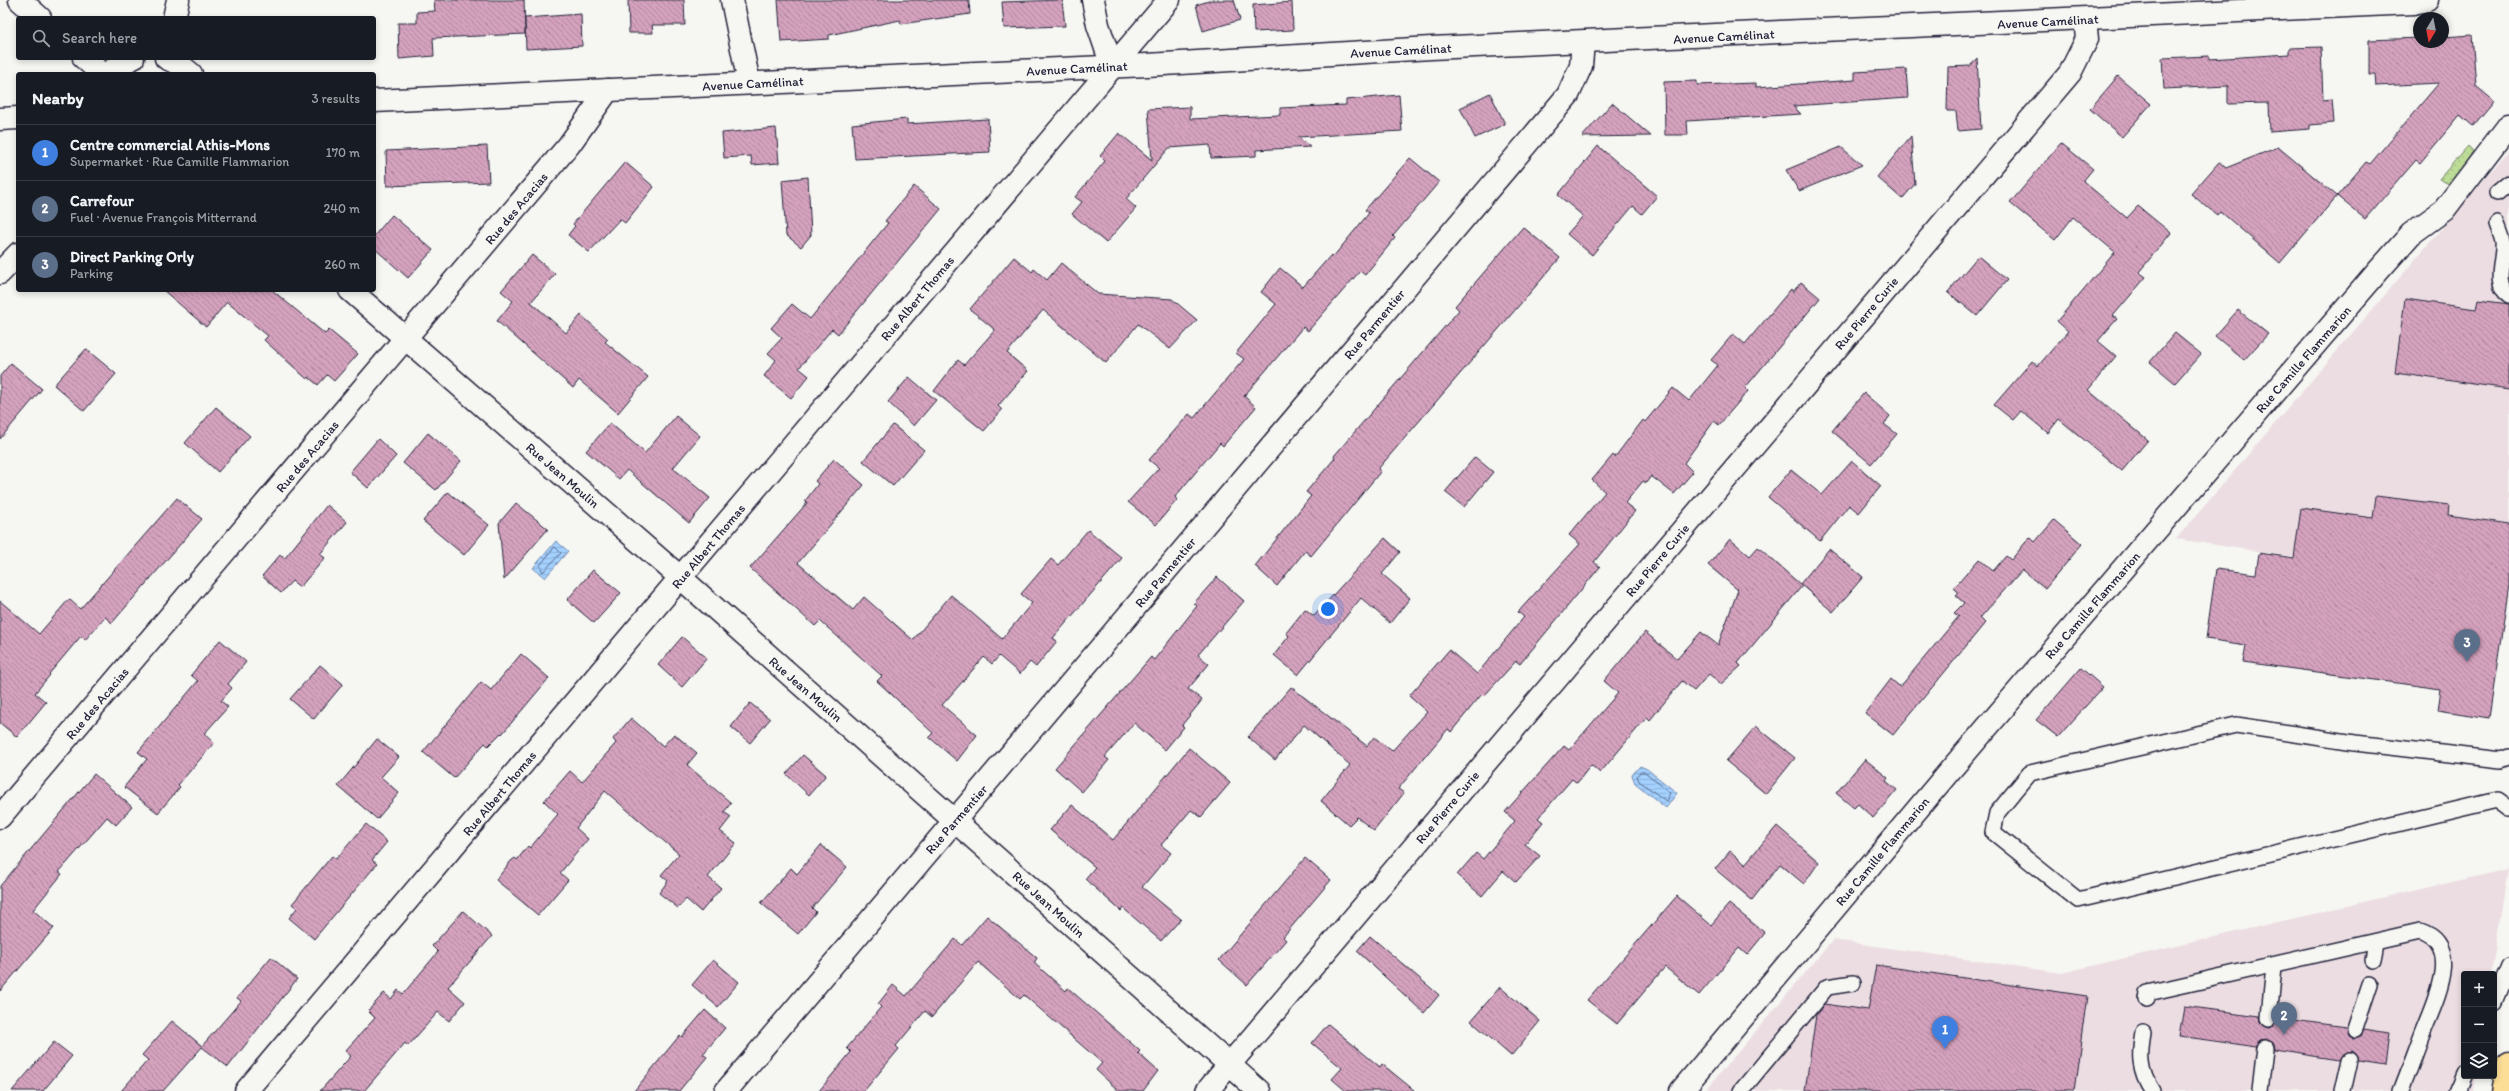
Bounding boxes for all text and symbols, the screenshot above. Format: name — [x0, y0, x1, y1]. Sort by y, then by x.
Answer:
street label: Avenue Camélinat — [1997, 11, 2099, 32]
north arrow — [2413, 12, 2449, 48]
search box — [16, 16, 376, 60]
street label: Avenue Camélinat — [1673, 26, 1775, 47]
icon: search — [30, 27, 52, 49]
text: Search here — [62, 29, 137, 47]
street label: Avenue Camélinat — [1350, 40, 1452, 61]
street label: Avenue Camélinat — [1026, 58, 1128, 79]
street label: Avenue Camélinat — [702, 73, 804, 94]
text: Nearby — [32, 88, 84, 108]
text: 3 results — [311, 91, 360, 106]
text: Centre commercial Athis-Mons — [70, 136, 270, 154]
text: 1 — [42, 145, 48, 160]
text: 170 m — [326, 145, 360, 160]
text: Supermarket · Rue Camille Flammarion — [70, 154, 289, 169]
street label: Rue des Acacias — [482, 169, 551, 247]
text: Carrefour — [70, 192, 134, 210]
text: 2 — [42, 201, 48, 216]
text: 240 m — [323, 201, 360, 216]
text: Fuel · Avenue François Mitterrand — [70, 210, 257, 225]
text: Direct Parking Orly — [70, 248, 194, 266]
street label: Rue Albert Thomas — [878, 253, 957, 344]
text: 3 — [41, 257, 49, 272]
text: 260 m — [324, 257, 360, 272]
text: Parking — [70, 266, 113, 281]
street label: Rue Pierre Curie — [1832, 274, 1901, 353]
street label: Rue Parmentier — [1341, 286, 1408, 362]
street label: Rue Camille Flammarion — [2253, 303, 2354, 416]
street label: Rue des Acacias — [273, 417, 342, 495]
street label: Rue Jean Moulin — [523, 440, 603, 512]
street label: Rue Albert Thomas — [669, 501, 748, 592]
street label: Rue Pierre Curie — [1623, 521, 1692, 600]
street label: Rue Parmentier — [1132, 534, 1199, 610]
street label: Rue Camille Flammarion — [2042, 549, 2143, 662]
your location — [1318, 599, 1338, 619]
pin: 3 — [2454, 629, 2480, 662]
street label: Rue Jean Moulin — [766, 654, 846, 726]
street label: Rue des Acacias — [63, 664, 132, 742]
street label: Rue Albert Thomas — [460, 748, 539, 839]
street label: Rue Pierre Curie — [1413, 768, 1482, 847]
street label: Rue Parmentier — [922, 782, 991, 857]
street label: Rue Camille Flammarion — [1833, 794, 1932, 909]
street label: Rue Jean Moulin — [1010, 868, 1088, 941]
map controls — [2461, 971, 2497, 1079]
button: + — [2461, 971, 2497, 1007]
pin: 2 — [2271, 1002, 2297, 1035]
button: − — [2461, 1007, 2497, 1043]
pin: 1 — [1932, 1016, 1958, 1049]
button: layers — [2461, 1043, 2497, 1079]

